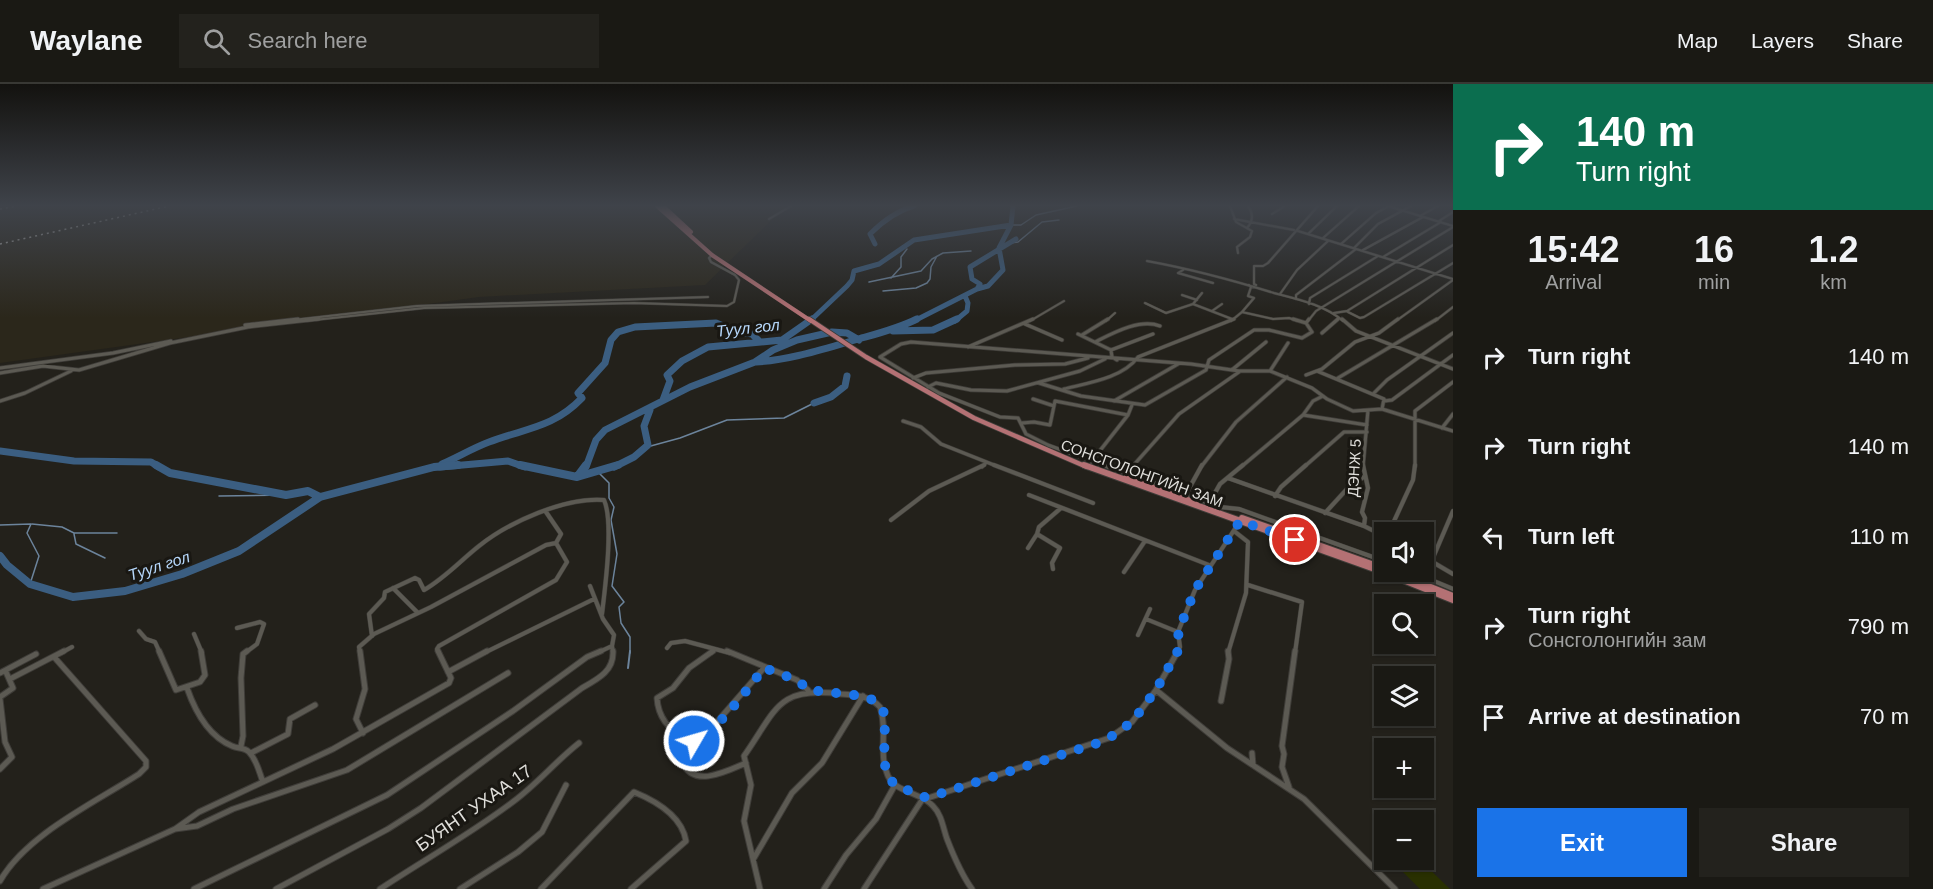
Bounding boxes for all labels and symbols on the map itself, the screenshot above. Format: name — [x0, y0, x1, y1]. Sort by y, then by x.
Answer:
water label: Туул гол — [715, 316, 781, 340]
street label: СОНСГОЛОНГИЙН ЗАМ — [1059, 436, 1225, 510]
street label: ДЭНЖ 5 — [1344, 439, 1364, 497]
pin — [1269, 514, 1320, 565]
water label: Туул гол — [126, 548, 192, 584]
position arrow — [662, 709, 726, 773]
street label: БУЯНТ УХАА 17 — [412, 761, 536, 855]

